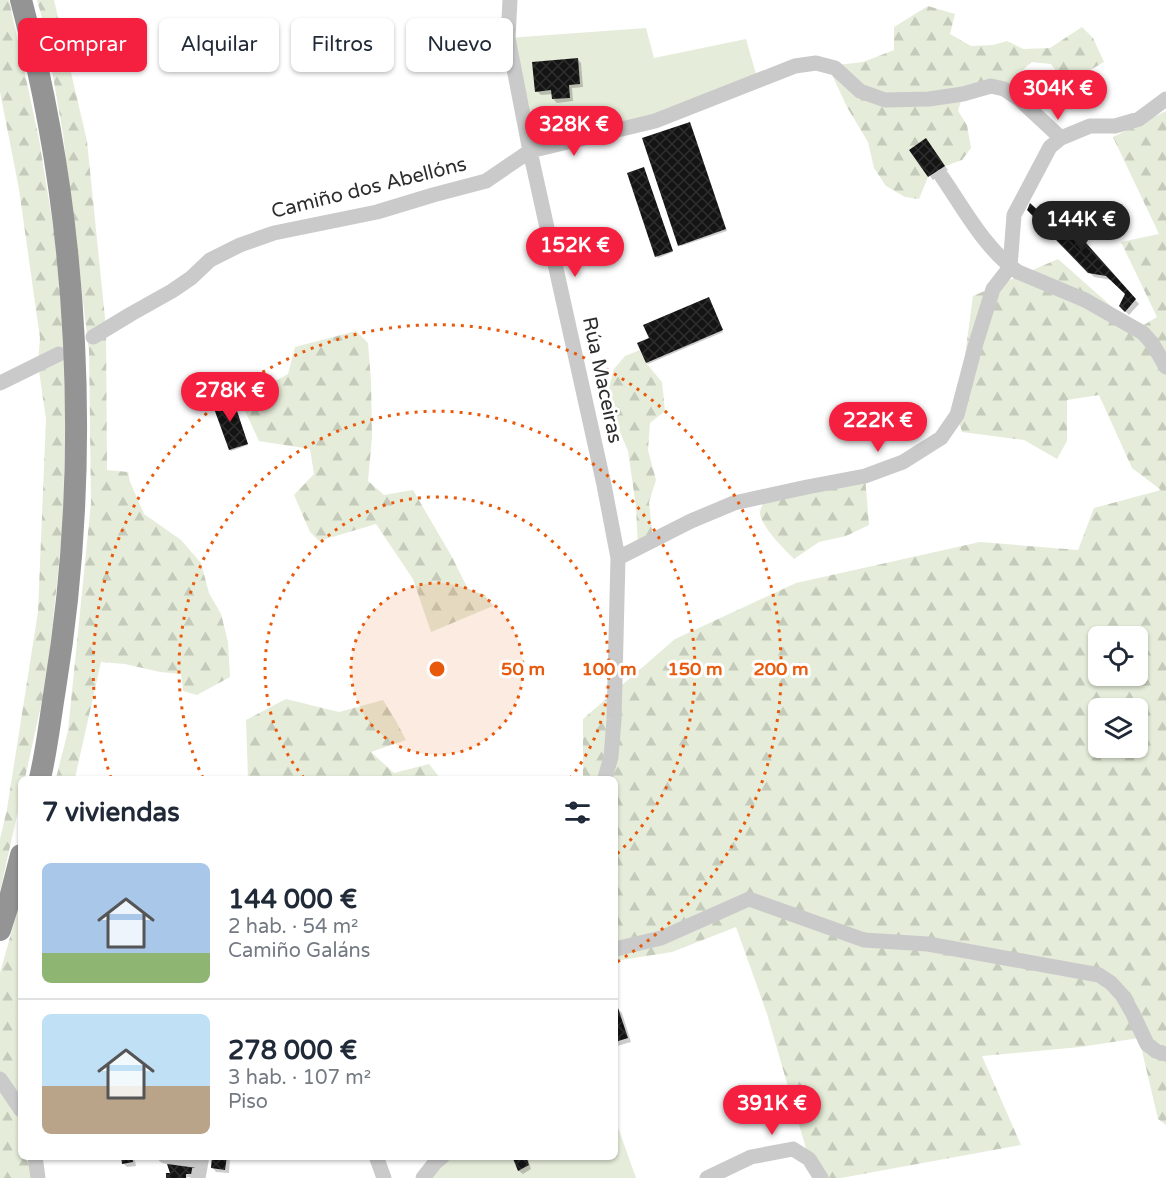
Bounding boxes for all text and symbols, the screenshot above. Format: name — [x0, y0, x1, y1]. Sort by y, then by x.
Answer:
chip: Comprar — [18, 18, 147, 72]
chip: Alquilar — [159, 18, 279, 72]
chip: Filtros — [291, 18, 394, 72]
chip: Nuevo — [406, 18, 513, 72]
pin: 304K € — [1009, 70, 1107, 121]
text: 304K € — [1023, 77, 1093, 101]
pin: 328K € — [525, 106, 623, 157]
text: 328K € — [539, 113, 609, 137]
street label: Camiño dos Abellóns — [269, 152, 469, 224]
pin: 144K € — [1032, 201, 1130, 252]
text: 144K € — [1046, 208, 1116, 232]
pin: 152K € — [526, 227, 624, 278]
text: 152K € — [540, 234, 610, 258]
street label: Rúa Maceiras — [577, 315, 627, 445]
pin: 278K € — [181, 372, 279, 423]
text: 278K € — [195, 379, 265, 403]
pin: 222K € — [829, 402, 927, 453]
text: 222K € — [843, 409, 913, 433]
map controls — [1088, 626, 1148, 758]
button: locate — [1088, 626, 1148, 686]
text: 50 m — [501, 658, 545, 680]
text: 100 m — [581, 658, 637, 680]
text: 150 m — [667, 658, 723, 680]
text: 200 m — [753, 658, 809, 680]
centre of rings — [427, 659, 447, 679]
button: layers — [1088, 698, 1148, 758]
icon: filters — [561, 796, 594, 829]
text: 7 viviendas — [42, 797, 180, 828]
text: 144 000 € — [228, 884, 357, 915]
icon: home — [90, 887, 162, 959]
text: 2 hab. · 54 m² — [228, 915, 358, 939]
text: Camiño Galáns — [228, 939, 370, 963]
text: 278 000 € — [228, 1035, 357, 1066]
icon: home — [90, 1038, 162, 1110]
text: 3 hab. · 107 m² — [228, 1066, 371, 1090]
pin: 391K € — [723, 1085, 821, 1136]
text: Piso — [228, 1090, 268, 1114]
text: 391K € — [737, 1092, 807, 1116]

